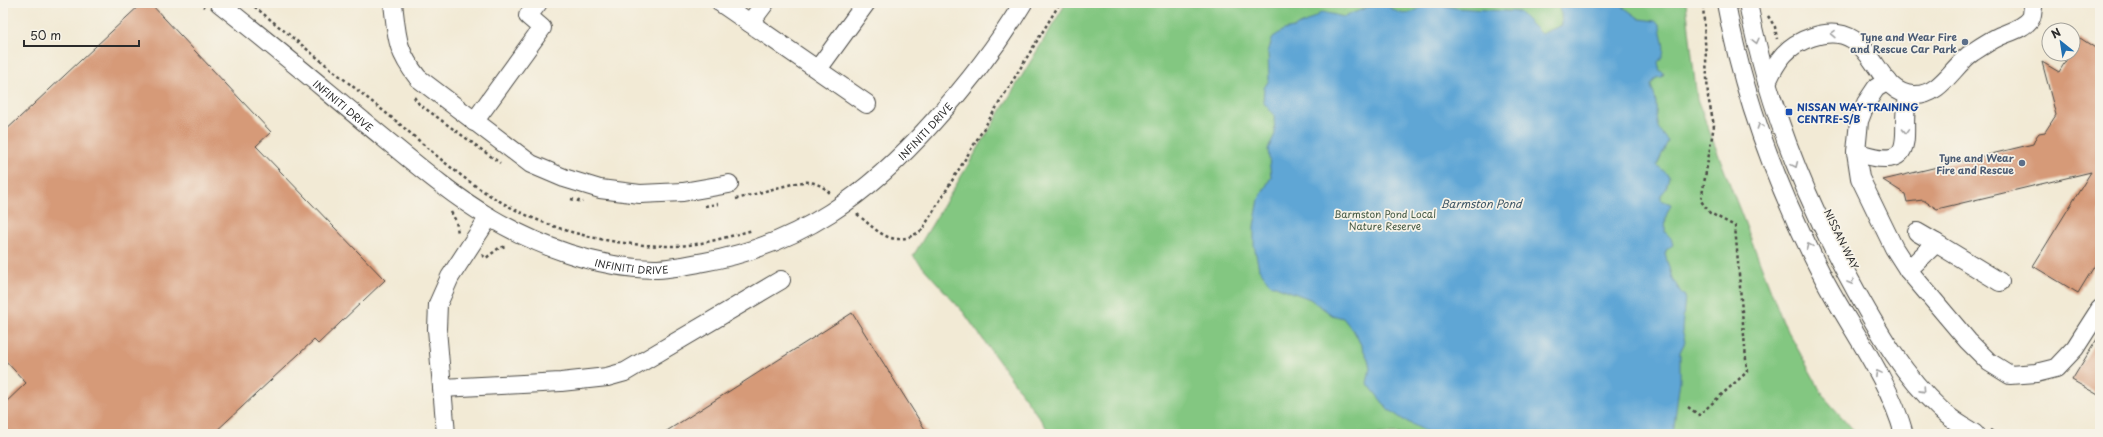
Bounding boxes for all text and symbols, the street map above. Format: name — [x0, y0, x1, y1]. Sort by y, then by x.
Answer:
scale bar — [24, 22, 139, 48]
north arrow — [2041, 22, 2081, 62]
text: N — [2048, 23, 2064, 42]
text: 50 m — [30, 26, 61, 44]
place label: Tyne and Wear Fire and Rescue Car Park — [1850, 29, 1958, 56]
one-way arrow — [1830, 30, 1836, 38]
marker: Tyne and Wear Fire and Rescue Car Park — [1960, 37, 1970, 47]
one-way arrow — [1751, 38, 1759, 44]
street label: INFINITI DRIVE — [310, 76, 377, 134]
street label: INFINITI DRIVE — [894, 98, 955, 163]
place label: NISSAN WAY-TRAINING CENTRE-S/B — [1797, 99, 1919, 126]
marker: NISSAN WAY-TRAINING CENTRE-S/B — [1784, 107, 1794, 117]
one-way arrow — [1756, 123, 1764, 130]
one-way arrow — [1901, 128, 1910, 134]
place label: Tyne and Wear Fire and Rescue — [1936, 150, 2015, 177]
marker: Tyne and Wear Fire and Rescue — [2017, 158, 2027, 168]
one-way arrow — [1790, 161, 1798, 168]
water label: Barmston Pond — [1441, 195, 1524, 212]
park label: Barmston Pond Local Nature Reserve — [1334, 206, 1436, 233]
street label: NISSAN WAY — [1821, 206, 1863, 272]
one-way arrow — [1806, 243, 1814, 251]
street label: INFINITI DRIVE — [593, 254, 669, 277]
one-way arrow — [1847, 278, 1854, 285]
one-way arrow — [1875, 369, 1882, 377]
one-way arrow — [1918, 385, 1925, 393]

